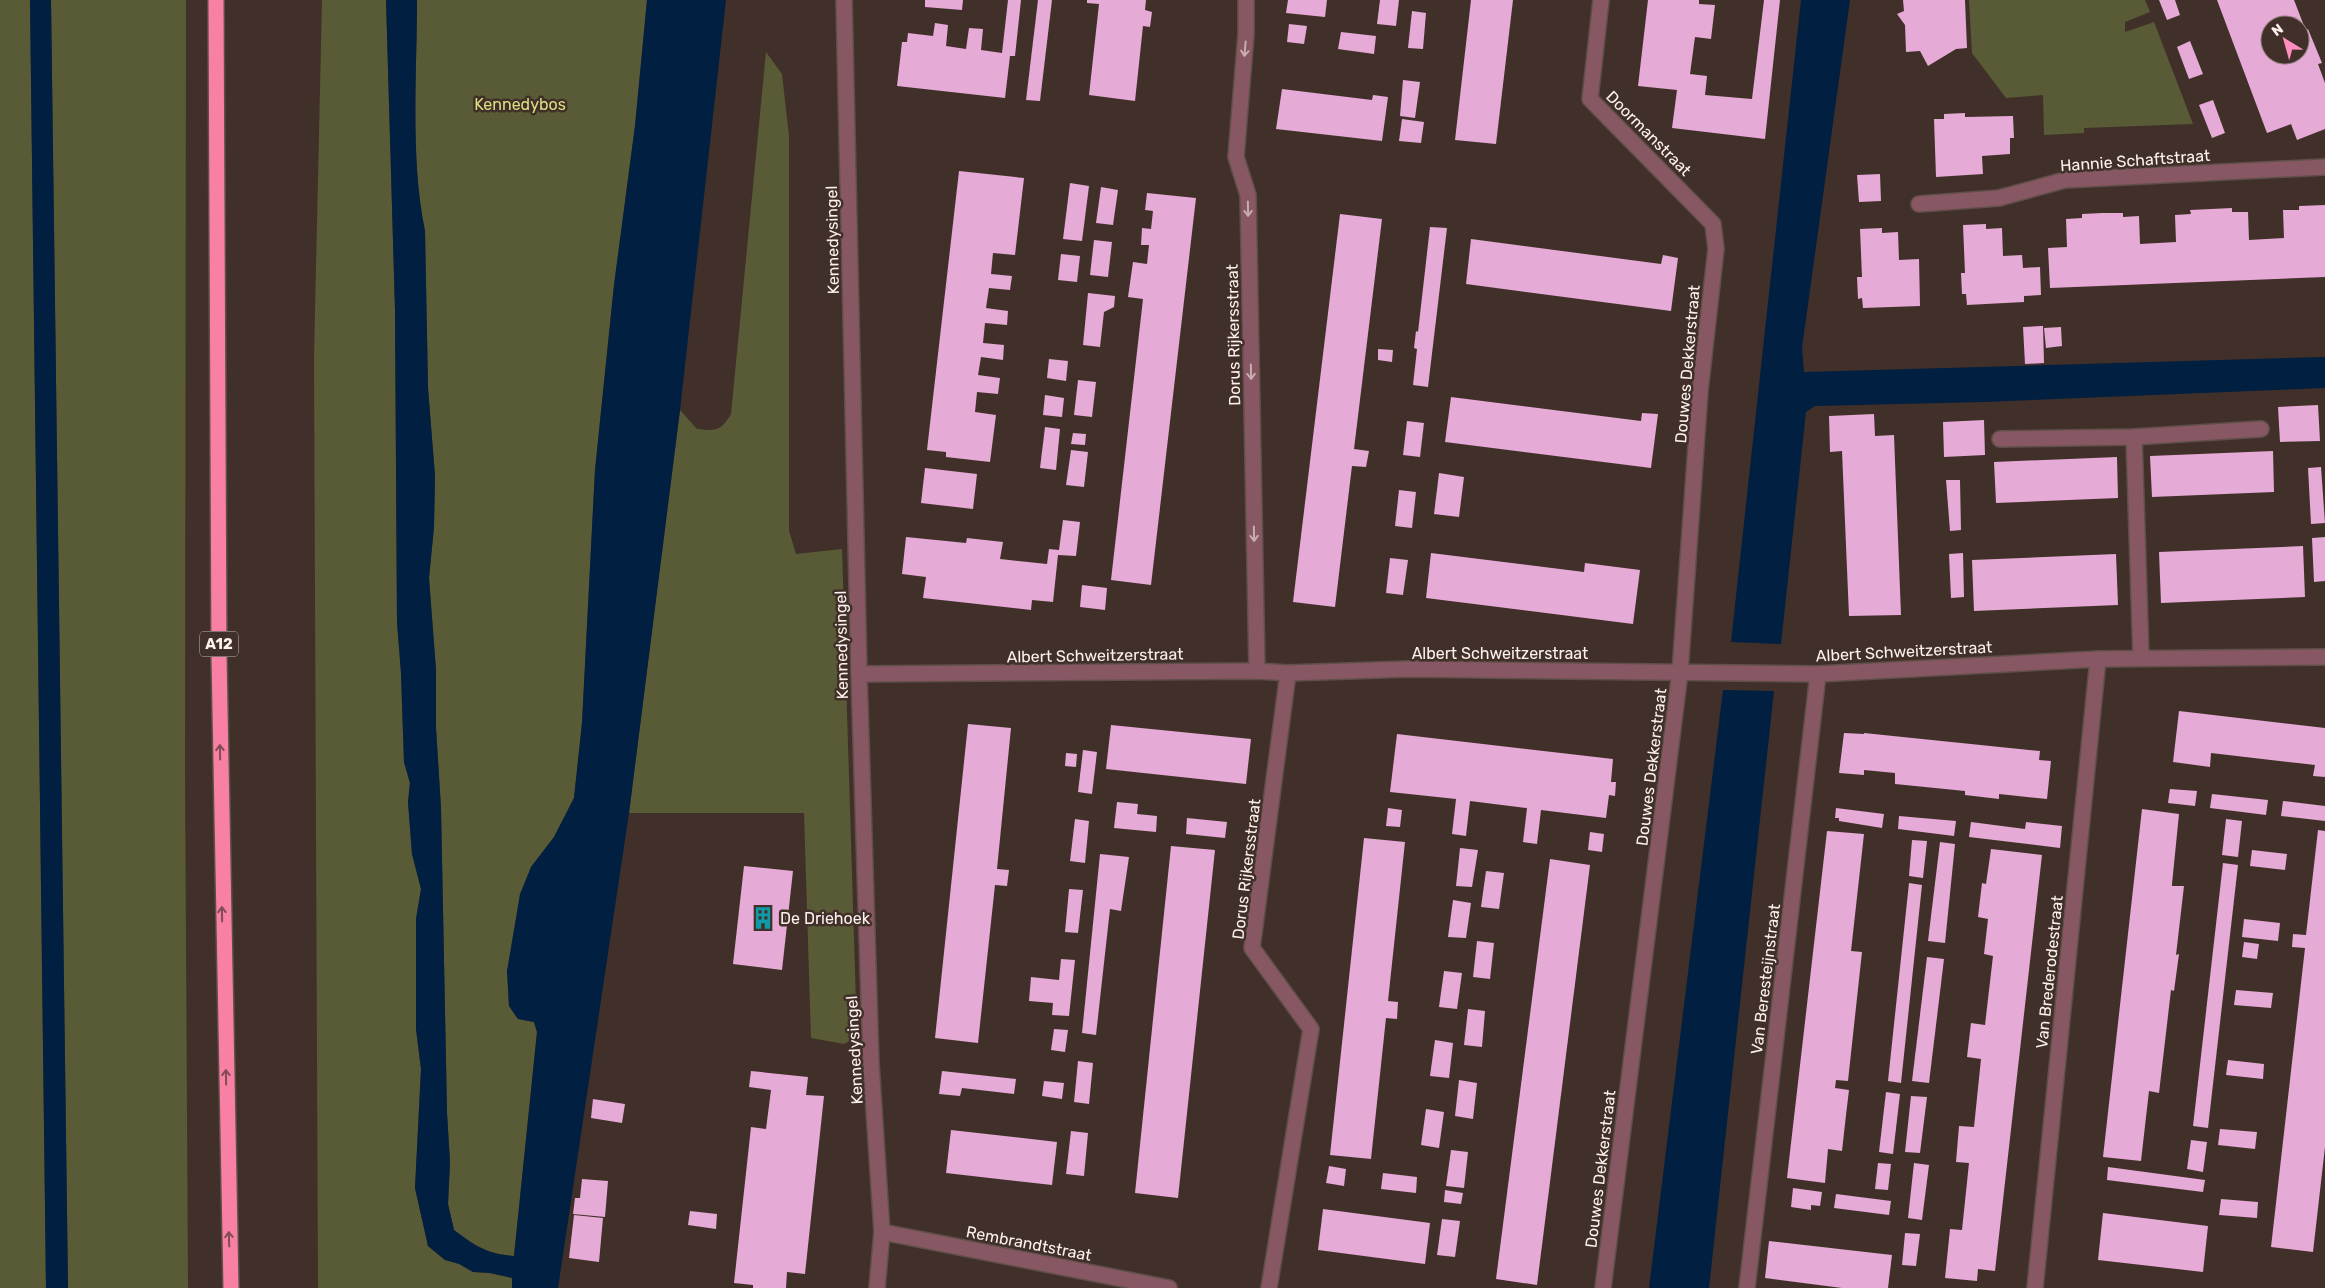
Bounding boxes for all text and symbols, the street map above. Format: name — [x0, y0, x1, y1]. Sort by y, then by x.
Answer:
north arrow — [2260, 15, 2310, 65]
text: N — [2268, 20, 2287, 40]
one-way arrow — [1240, 40, 1250, 56]
street label: Doormanstraat — [1602, 87, 1695, 180]
park label: Kennedybos — [474, 95, 566, 114]
street label: Hannie Schaftstraat — [2059, 146, 2211, 175]
street label: Kennedysingel — [822, 185, 843, 294]
one-way arrow — [1243, 200, 1253, 217]
street label: Dorus Rijkersstraat — [1223, 264, 1244, 406]
street label: Douwes Dekkerstraat — [1671, 284, 1704, 444]
one-way arrow — [1246, 363, 1256, 379]
one-way arrow — [1249, 526, 1259, 542]
street label: Kennedysingel — [831, 590, 852, 699]
road number: A12 — [200, 632, 238, 656]
street label: Albert Schweitzerstraat — [1815, 637, 1993, 666]
street label: Albert Schweitzerstraat — [1006, 644, 1184, 667]
street label: Albert Schweitzerstraat — [1412, 644, 1588, 663]
street label: Douwes Dekkerstraat — [1632, 687, 1671, 847]
one-way arrow — [215, 744, 225, 760]
street label: Dorus Rijkersstraat — [1228, 798, 1265, 941]
street label: Van Brederodestraat — [2032, 895, 2067, 1050]
street label: Van Beresteijnstraat — [1747, 903, 1784, 1056]
building icon: De Driehoek — [750, 905, 776, 931]
one-way arrow — [217, 907, 227, 923]
place label: De Driehoek — [780, 909, 871, 928]
street label: Kennedysingel — [842, 995, 867, 1105]
one-way arrow — [221, 1069, 230, 1085]
street label: Douwes Dekkerstraat — [1581, 1089, 1620, 1249]
street label: Rembrandtstraat — [964, 1222, 1093, 1265]
one-way arrow — [225, 1232, 234, 1248]

